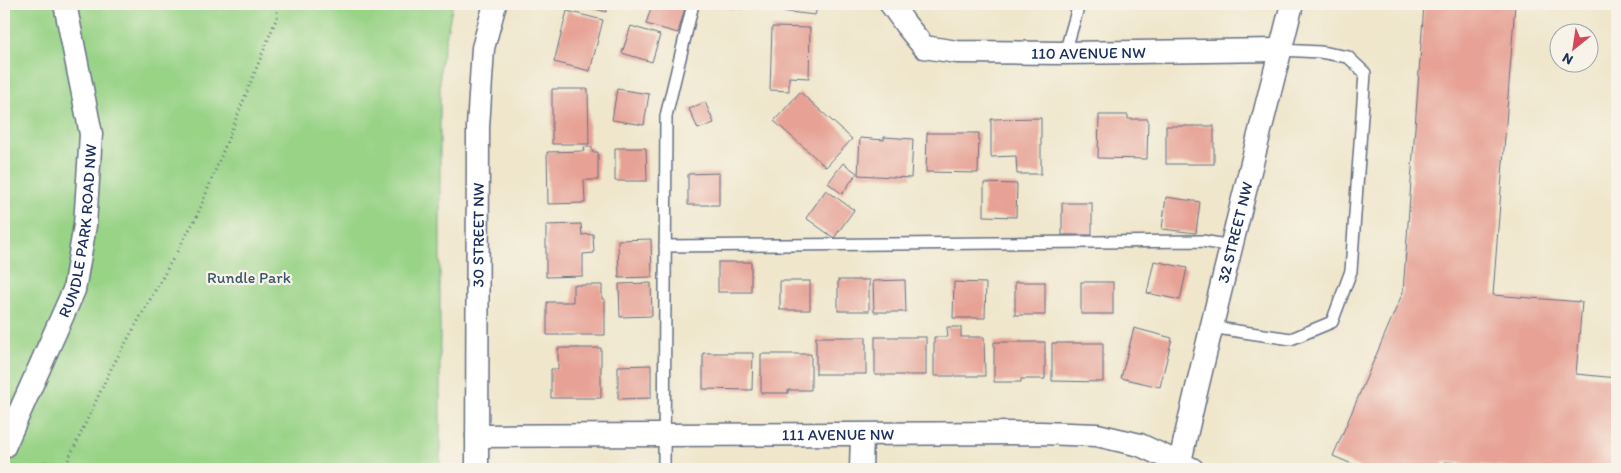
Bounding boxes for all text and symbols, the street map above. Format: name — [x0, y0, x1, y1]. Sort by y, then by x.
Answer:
north arrow — [1548, 22, 1598, 72]
street label: 110 AVENUE NW — [1031, 42, 1146, 63]
text: N — [1559, 49, 1576, 69]
street label: RUNDLE PARK ROAD NW — [54, 143, 100, 320]
street label: 32 STREET NW — [1213, 180, 1256, 285]
street label: 30 STREET NW — [468, 182, 487, 288]
park label: Rundle Park — [207, 268, 291, 287]
street label: 111 AVENUE NW — [782, 424, 895, 444]

